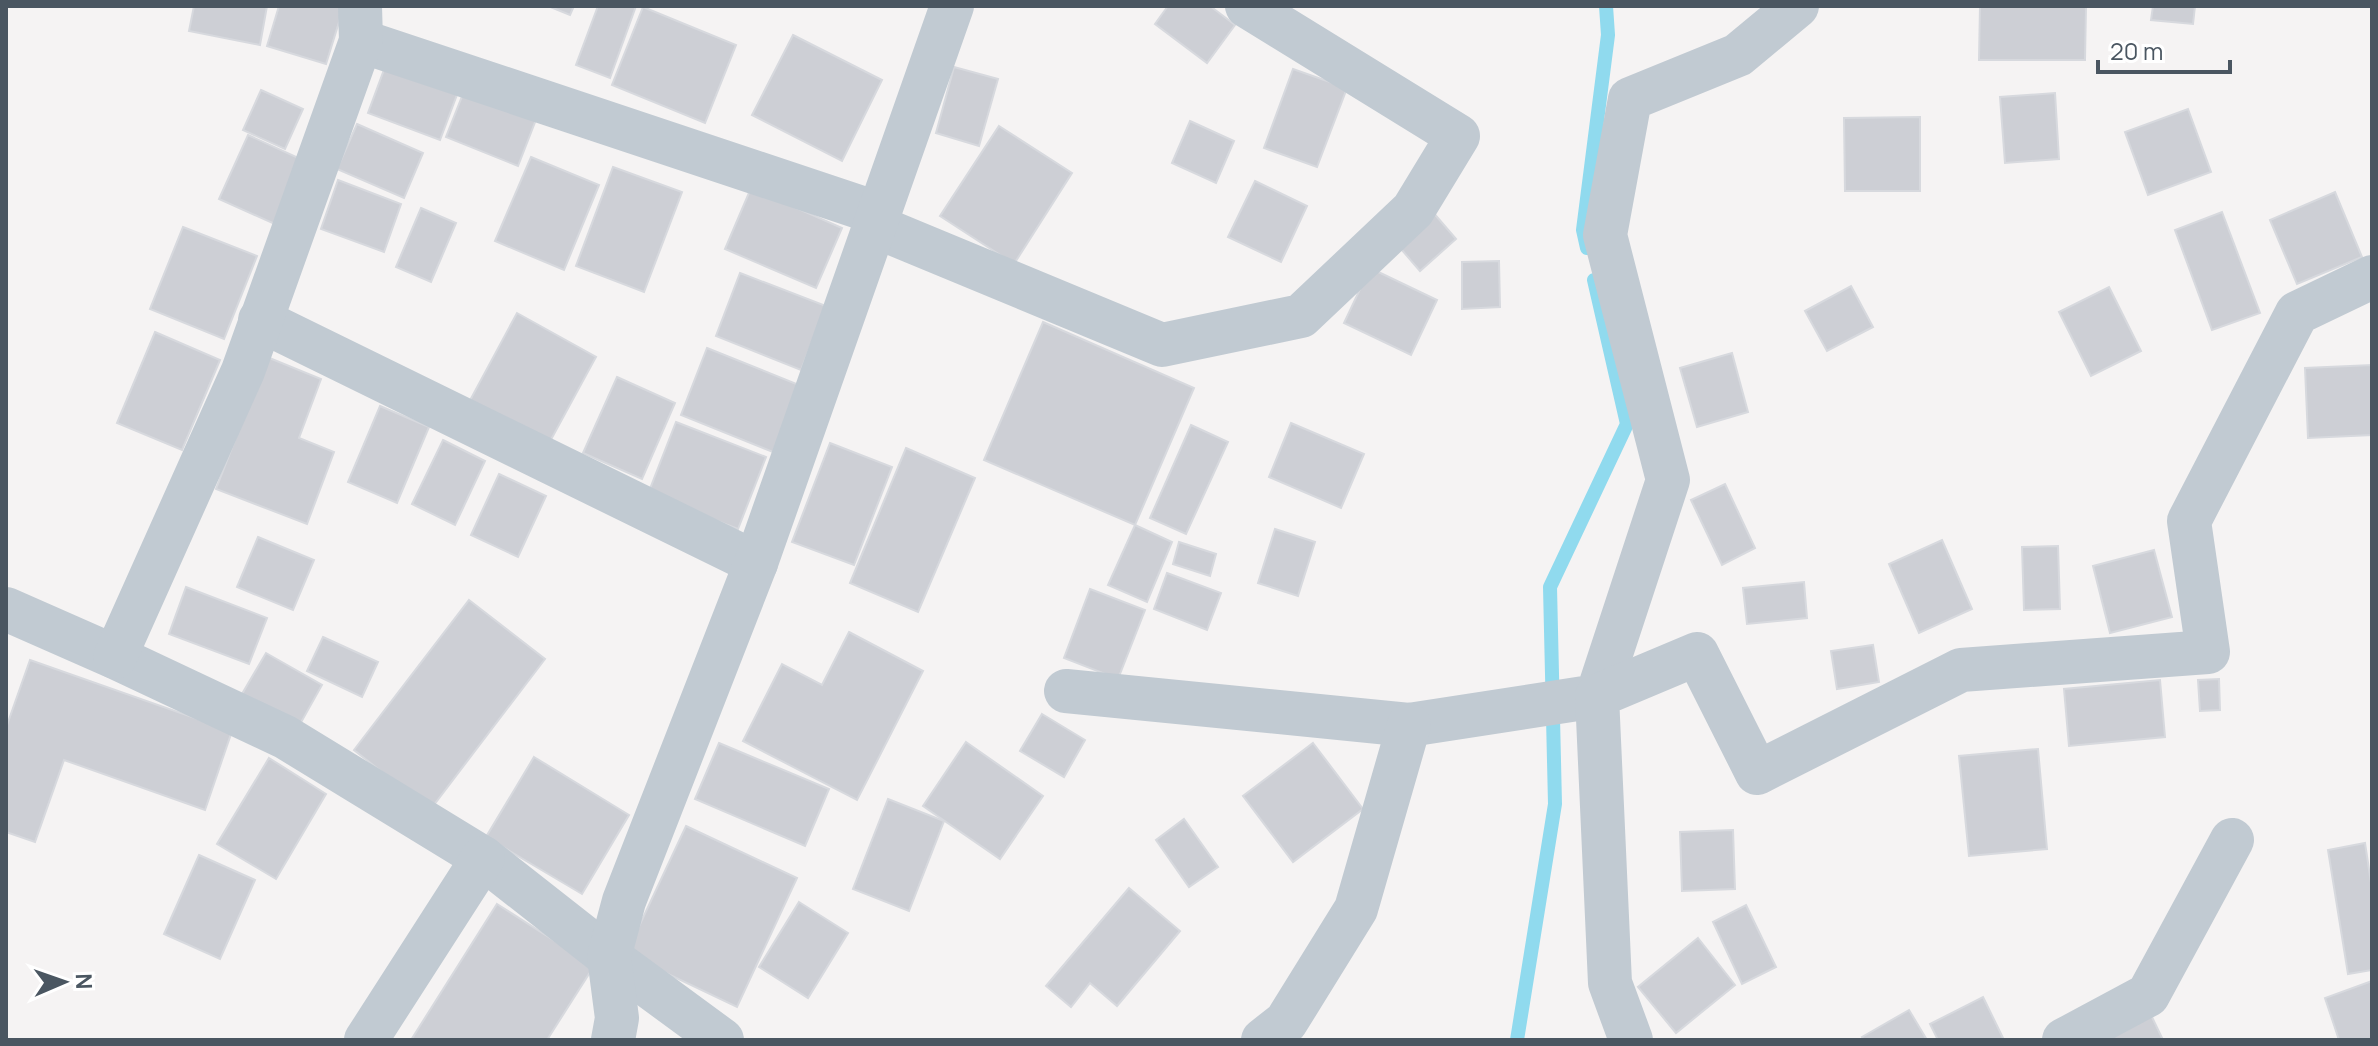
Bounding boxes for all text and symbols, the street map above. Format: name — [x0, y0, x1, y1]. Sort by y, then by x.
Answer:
scale bar — [2098, 24, 2230, 74]
text: 20 m — [2110, 34, 2163, 67]
north arrow — [24, 942, 104, 1022]
text: N — [69, 973, 99, 990]

